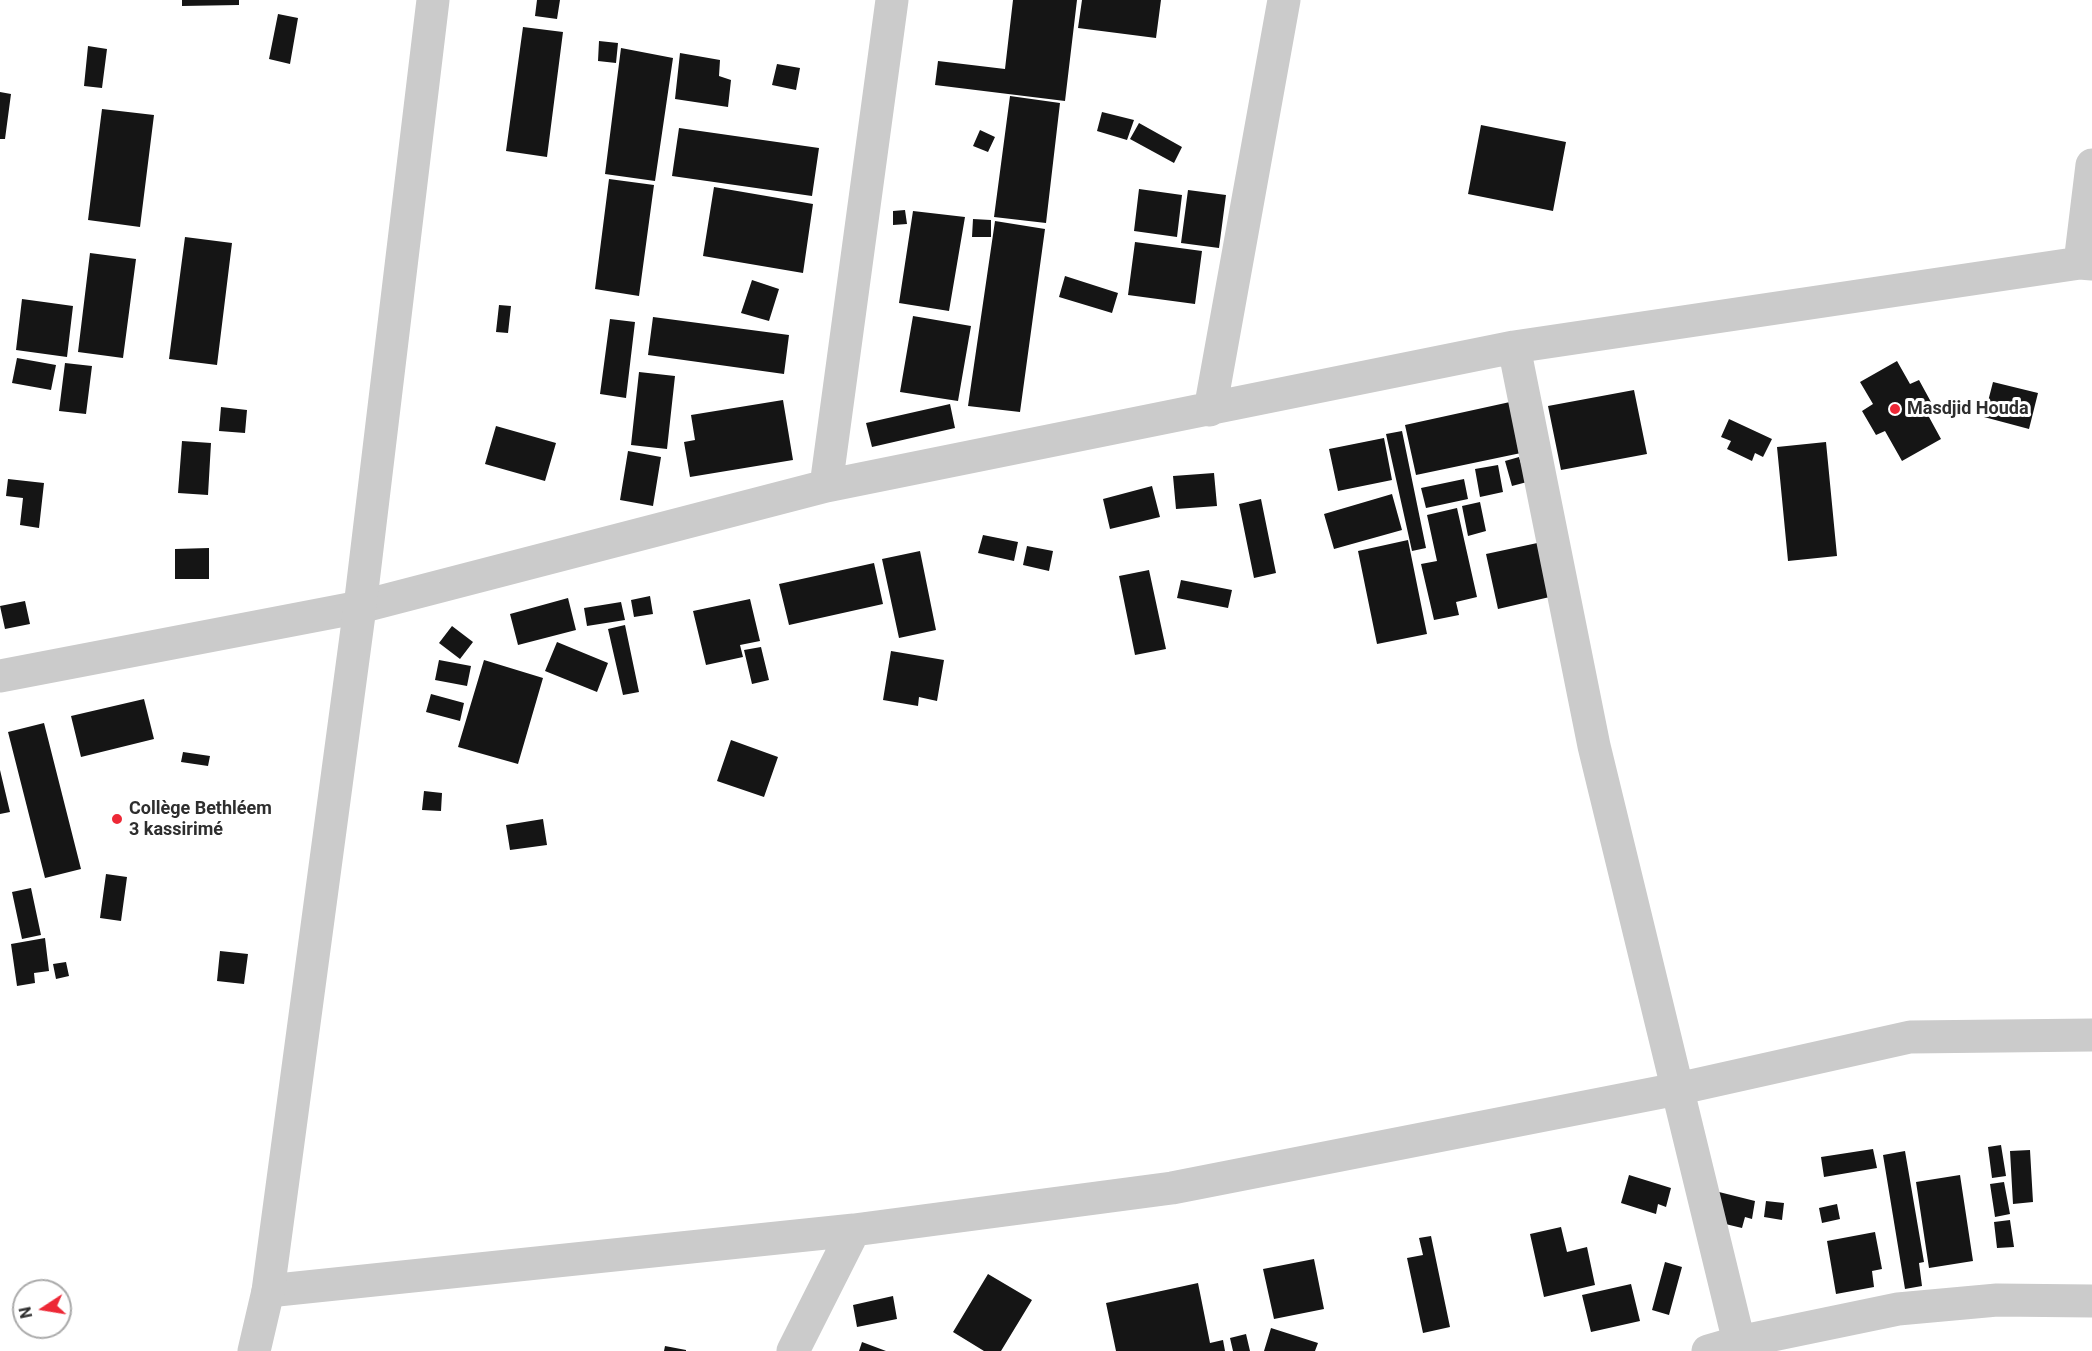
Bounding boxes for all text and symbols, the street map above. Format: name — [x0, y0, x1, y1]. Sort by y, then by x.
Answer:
place label: Masdjid Houda — [1907, 398, 2029, 420]
marker: Masdjid Houda — [1888, 402, 1902, 416]
place label: Collège Bethléem 3 kassirimé — [129, 798, 272, 840]
marker: Collège Bethléem 3 kassirimé — [110, 812, 124, 826]
north arrow — [12, 1279, 72, 1339]
text: N — [15, 1305, 36, 1320]

